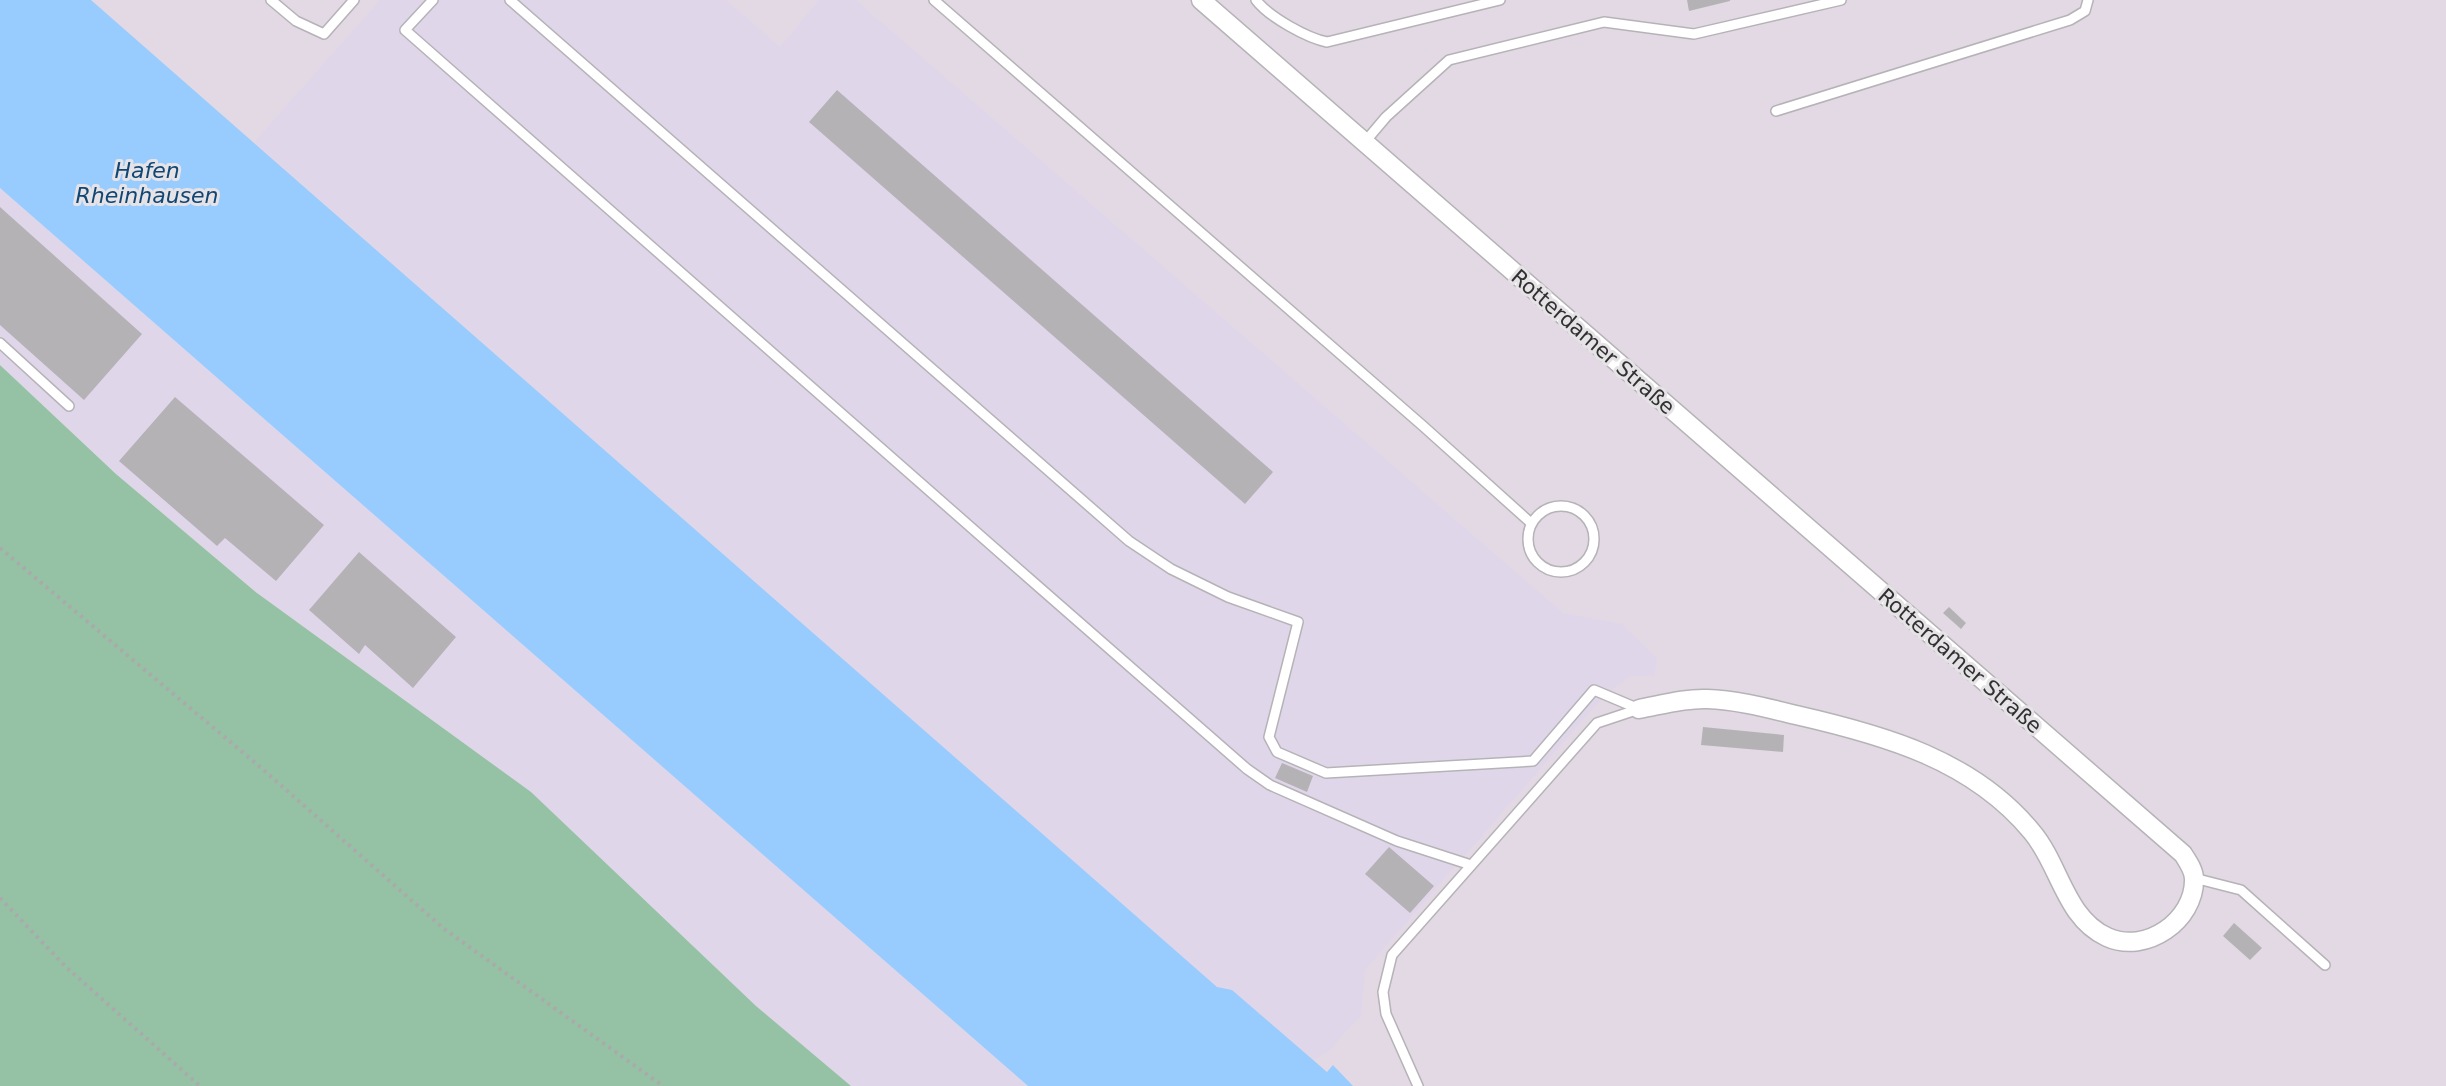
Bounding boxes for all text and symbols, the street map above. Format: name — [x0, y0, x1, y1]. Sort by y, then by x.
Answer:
water label: Hafen Rheinhausen — [75, 158, 219, 208]
street label: Rotterdamer Straße — [1507, 265, 1679, 419]
street label: Rotterdamer Straße — [1874, 584, 2046, 738]

